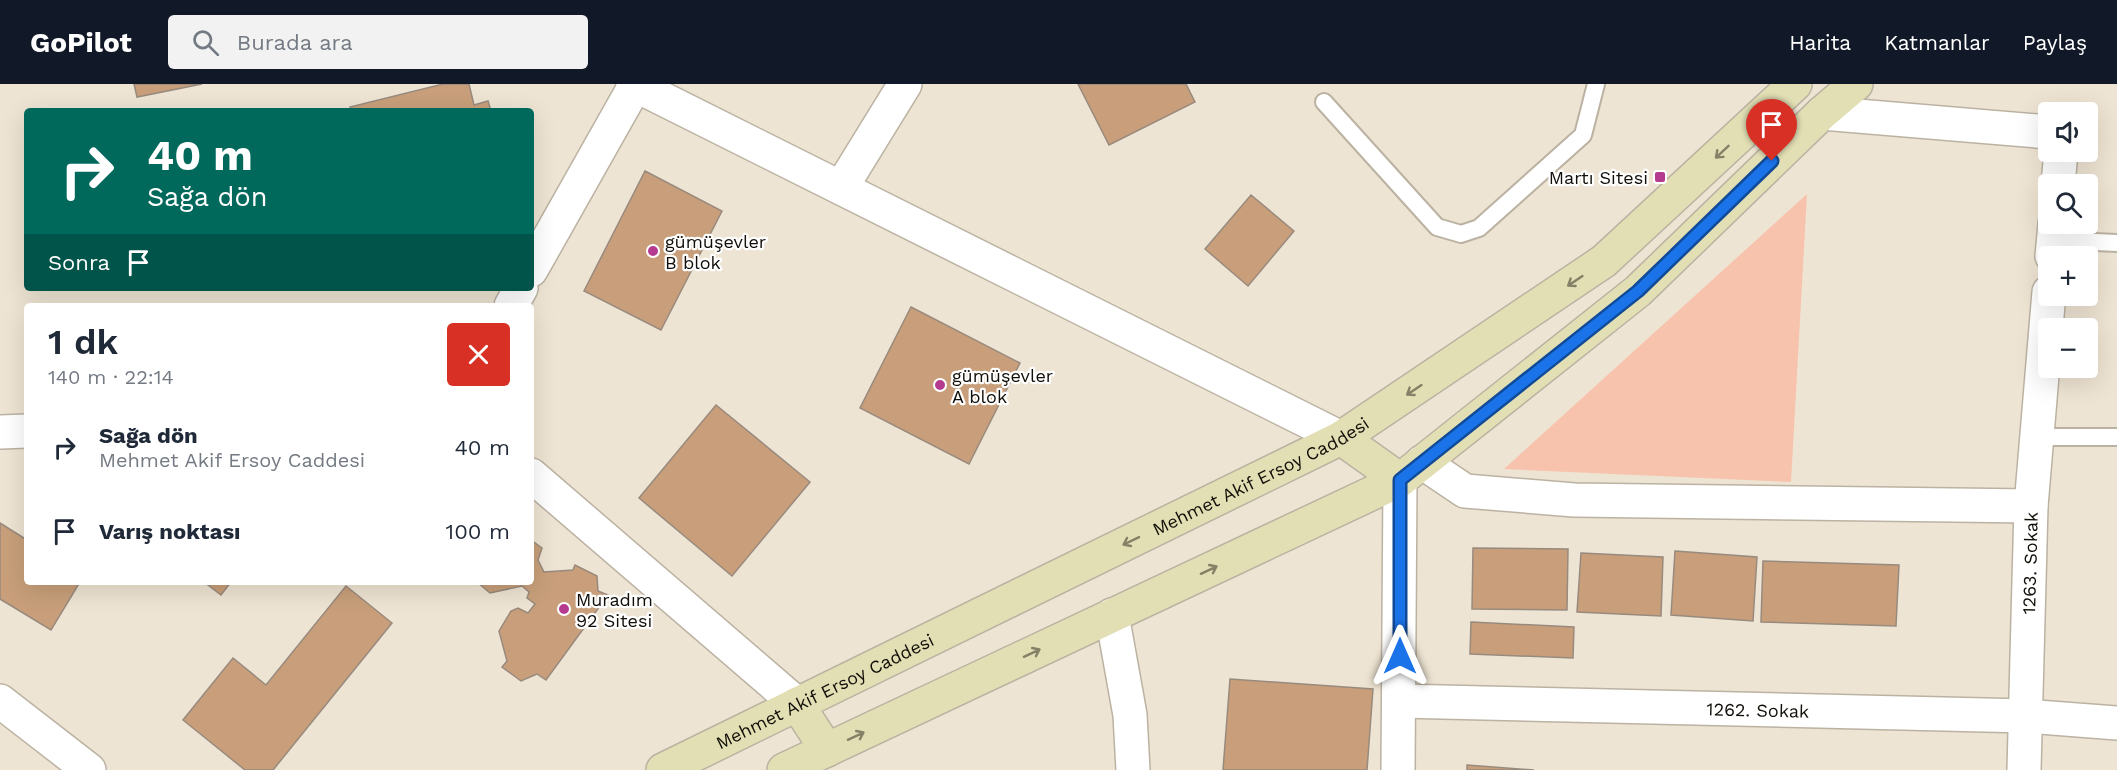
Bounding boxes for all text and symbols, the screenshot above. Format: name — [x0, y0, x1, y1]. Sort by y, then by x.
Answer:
search box — [168, 15, 588, 69]
text: GoPilot — [30, 26, 132, 59]
icon: search — [189, 26, 222, 59]
text: Burada ara — [237, 30, 353, 55]
text: Harita — [1789, 30, 1851, 55]
text: Katmanlar — [1884, 30, 1990, 55]
text: Paylaş — [2023, 30, 2087, 55]
pin — [1746, 99, 1797, 161]
map controls — [2038, 102, 2098, 378]
button: sound — [2038, 102, 2098, 162]
icon: arrive — [1755, 108, 1788, 141]
text: 40 m — [147, 131, 253, 180]
icon: right — [48, 132, 126, 210]
one-way arrow — [1714, 145, 1729, 160]
place label: Martı Sitesi — [1549, 167, 1648, 188]
marker: Martı Sitesi — [1653, 170, 1667, 184]
button: search — [2038, 174, 2098, 234]
text: Sağa dön — [147, 181, 267, 213]
place label: gümüşevler B blok — [665, 231, 766, 273]
marker: gümüşevler B blok — [646, 244, 660, 258]
icon: arrive — [122, 246, 155, 279]
button: + — [2038, 246, 2098, 306]
text: Sonra — [48, 250, 110, 275]
one-way arrow — [1568, 275, 1584, 287]
button: − — [2038, 318, 2098, 378]
text: 1 dk — [48, 321, 118, 363]
button: close — [447, 323, 510, 386]
text: 140 m · 22:14 — [48, 365, 174, 389]
place label: gümüşevler A blok — [952, 365, 1053, 407]
marker: gümüşevler A blok — [933, 378, 947, 392]
one-way arrow — [1405, 383, 1422, 396]
street label: Mehmet Akif Ersoy Caddesi — [1149, 412, 1373, 539]
text: Sağa dön — [99, 423, 198, 448]
icon: right — [48, 431, 81, 464]
text: 40 m — [454, 435, 510, 460]
text: Mehmet Akif Ersoy Caddesi — [99, 448, 365, 472]
street label: 1263. Sokak — [2018, 511, 2041, 615]
icon: arrive — [48, 515, 81, 548]
text: Varış noktası — [99, 519, 241, 544]
text: 100 m — [446, 519, 510, 544]
one-way arrow — [1123, 536, 1141, 547]
one-way arrow — [1199, 563, 1217, 575]
place label: Muradım 92 Sitesi — [576, 589, 653, 631]
marker: Muradım 92 Sitesi — [557, 602, 571, 616]
position arrow — [1368, 624, 1432, 688]
street label: Mehmet Akif Ersoy Caddesi — [712, 629, 937, 753]
one-way arrow — [1023, 646, 1041, 658]
street label: 1262. Sokak — [1706, 698, 1810, 721]
one-way arrow — [846, 729, 864, 741]

